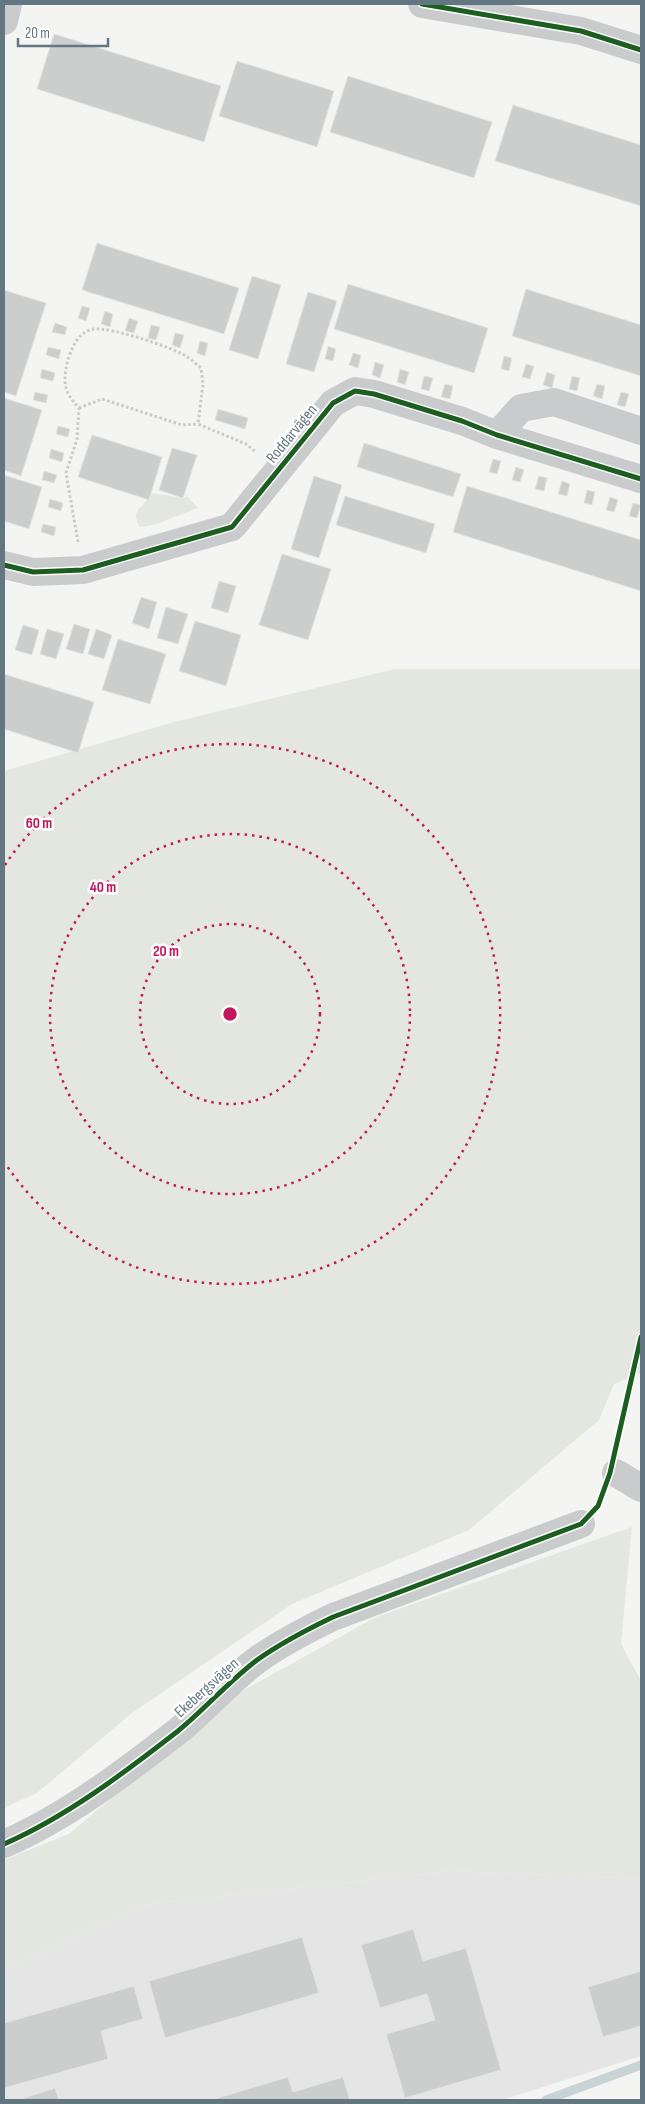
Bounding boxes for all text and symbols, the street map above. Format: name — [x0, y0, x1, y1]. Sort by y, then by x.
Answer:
scale bar — [18, 15, 108, 47]
text: 20 m — [25, 24, 50, 43]
street label: Roddarvägen — [263, 401, 321, 467]
text: 60 m — [26, 814, 52, 833]
text: 40 m — [90, 878, 116, 897]
text: 20 m — [153, 942, 179, 961]
centre of rings — [221, 1005, 239, 1023]
street label: Ekebergsvägen — [171, 1654, 243, 1722]

